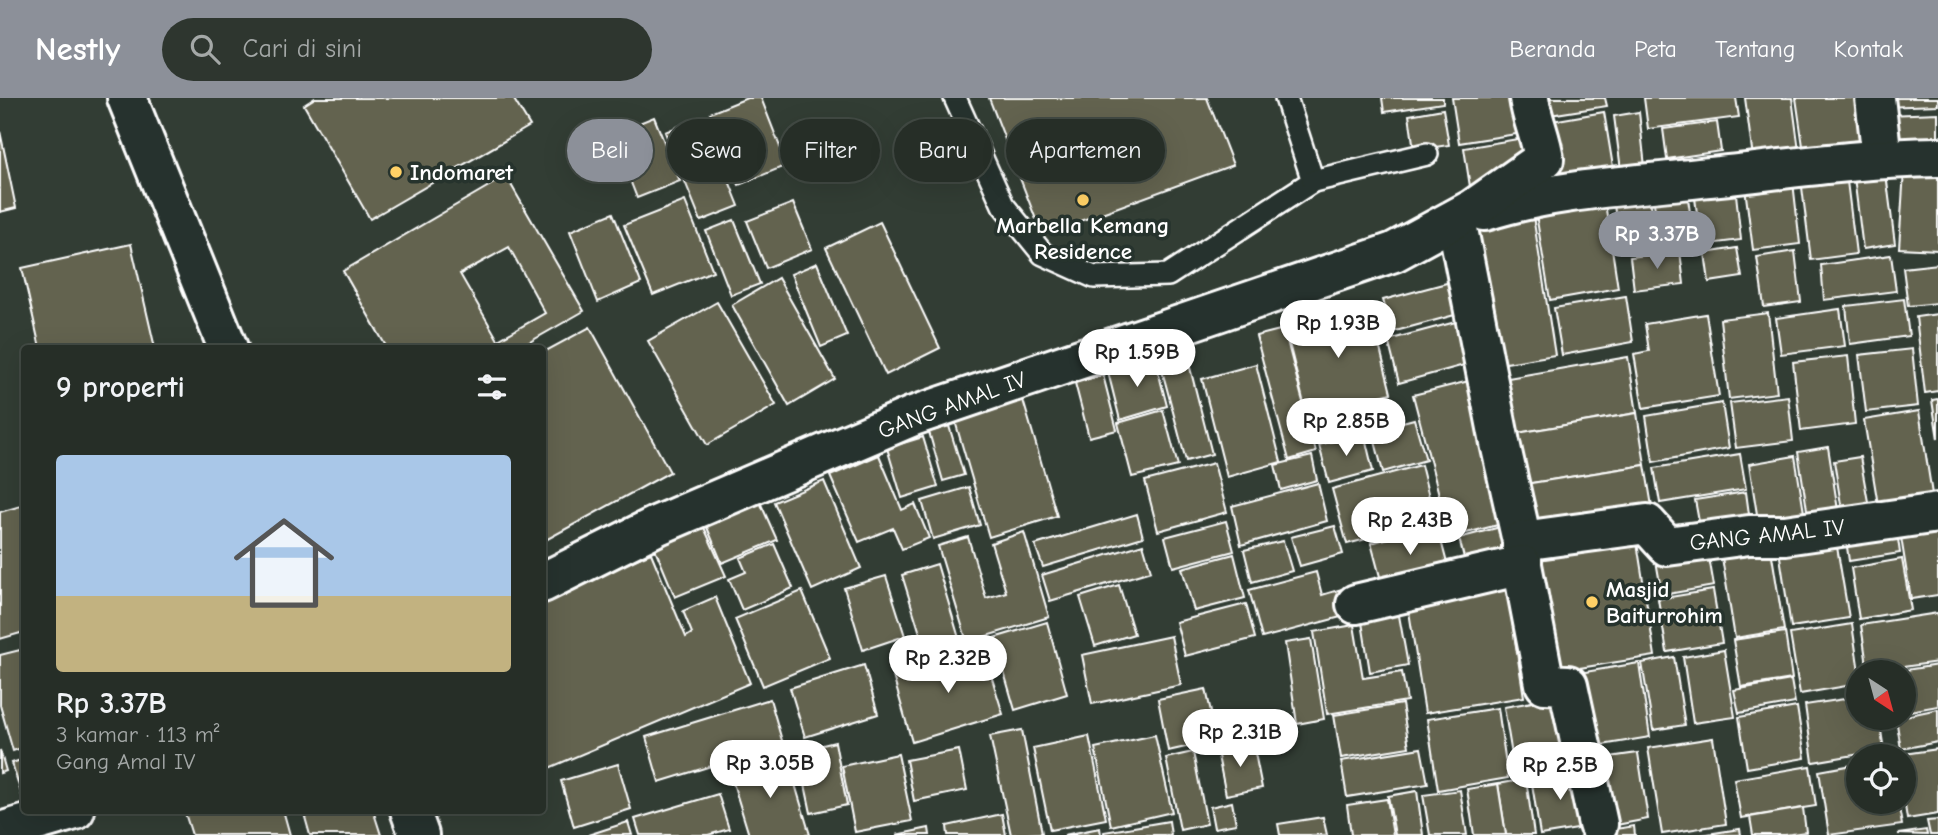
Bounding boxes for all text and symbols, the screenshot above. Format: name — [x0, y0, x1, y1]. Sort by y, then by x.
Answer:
search box — [162, 18, 652, 81]
text: Nestly — [35, 30, 120, 68]
icon: search — [186, 30, 224, 68]
text: Cari di sini — [242, 34, 362, 64]
text: Beranda — [1509, 35, 1596, 63]
text: Peta — [1634, 35, 1677, 63]
text: Tentang — [1715, 35, 1795, 63]
text: Kontak — [1833, 35, 1903, 63]
chip: Beli — [567, 119, 653, 182]
chip: Sewa — [667, 119, 766, 182]
chip: Filter — [780, 119, 880, 182]
chip: Baru — [894, 119, 992, 182]
chip: Apartemen — [1006, 119, 1165, 182]
place label: Indomaret — [410, 159, 514, 186]
marker: Indomaret — [388, 164, 404, 180]
marker: Marbella Kemang Residence — [1075, 192, 1091, 208]
place label: Marbella Kemang Residence — [997, 212, 1169, 265]
pin: Rp 3.37B — [1585, 212, 1729, 271]
text: Rp 3.37B — [1615, 220, 1699, 247]
pin: Rp 1.93B — [1266, 300, 1410, 360]
text: Rp 1.93B — [1296, 309, 1380, 336]
pin: Rp 1.59B — [1065, 330, 1209, 389]
text: Rp 1.59B — [1094, 338, 1180, 365]
street label: GANG AMAL IV — [874, 365, 1030, 444]
icon: filters — [473, 368, 511, 406]
text: 9 properti — [56, 370, 185, 405]
pin: Rp 2.85B — [1274, 398, 1418, 458]
text: Rp 2.85B — [1302, 407, 1390, 434]
pin: Rp 2.43B — [1338, 498, 1482, 557]
icon: home — [221, 500, 347, 626]
text: Rp 2.43B — [1367, 506, 1453, 533]
street label: GANG AMAL IV — [1688, 513, 1846, 557]
place label: Masjid Baiturrohim — [1606, 576, 1723, 629]
marker: Masjid Baiturrohim — [1584, 594, 1600, 610]
pin: Rp 2.32B — [876, 636, 1020, 695]
text: Rp 2.32B — [905, 644, 991, 671]
north arrow — [1846, 660, 1916, 730]
map controls — [1846, 660, 1916, 814]
text: Rp 3.37B — [56, 686, 167, 721]
pin: Rp 2.31B — [1168, 710, 1312, 769]
text: Rp 2.31B — [1198, 718, 1282, 745]
text: 3 kamar · 113 m² — [56, 721, 220, 748]
pin: Rp 3.05B — [698, 740, 842, 800]
pin: Rp 2.5B — [1495, 742, 1625, 802]
button: locate — [1846, 744, 1916, 814]
text: Gang Amal IV — [56, 748, 195, 775]
text: Rp 3.05B — [726, 749, 814, 776]
text: Rp 2.5B — [1522, 751, 1598, 778]

